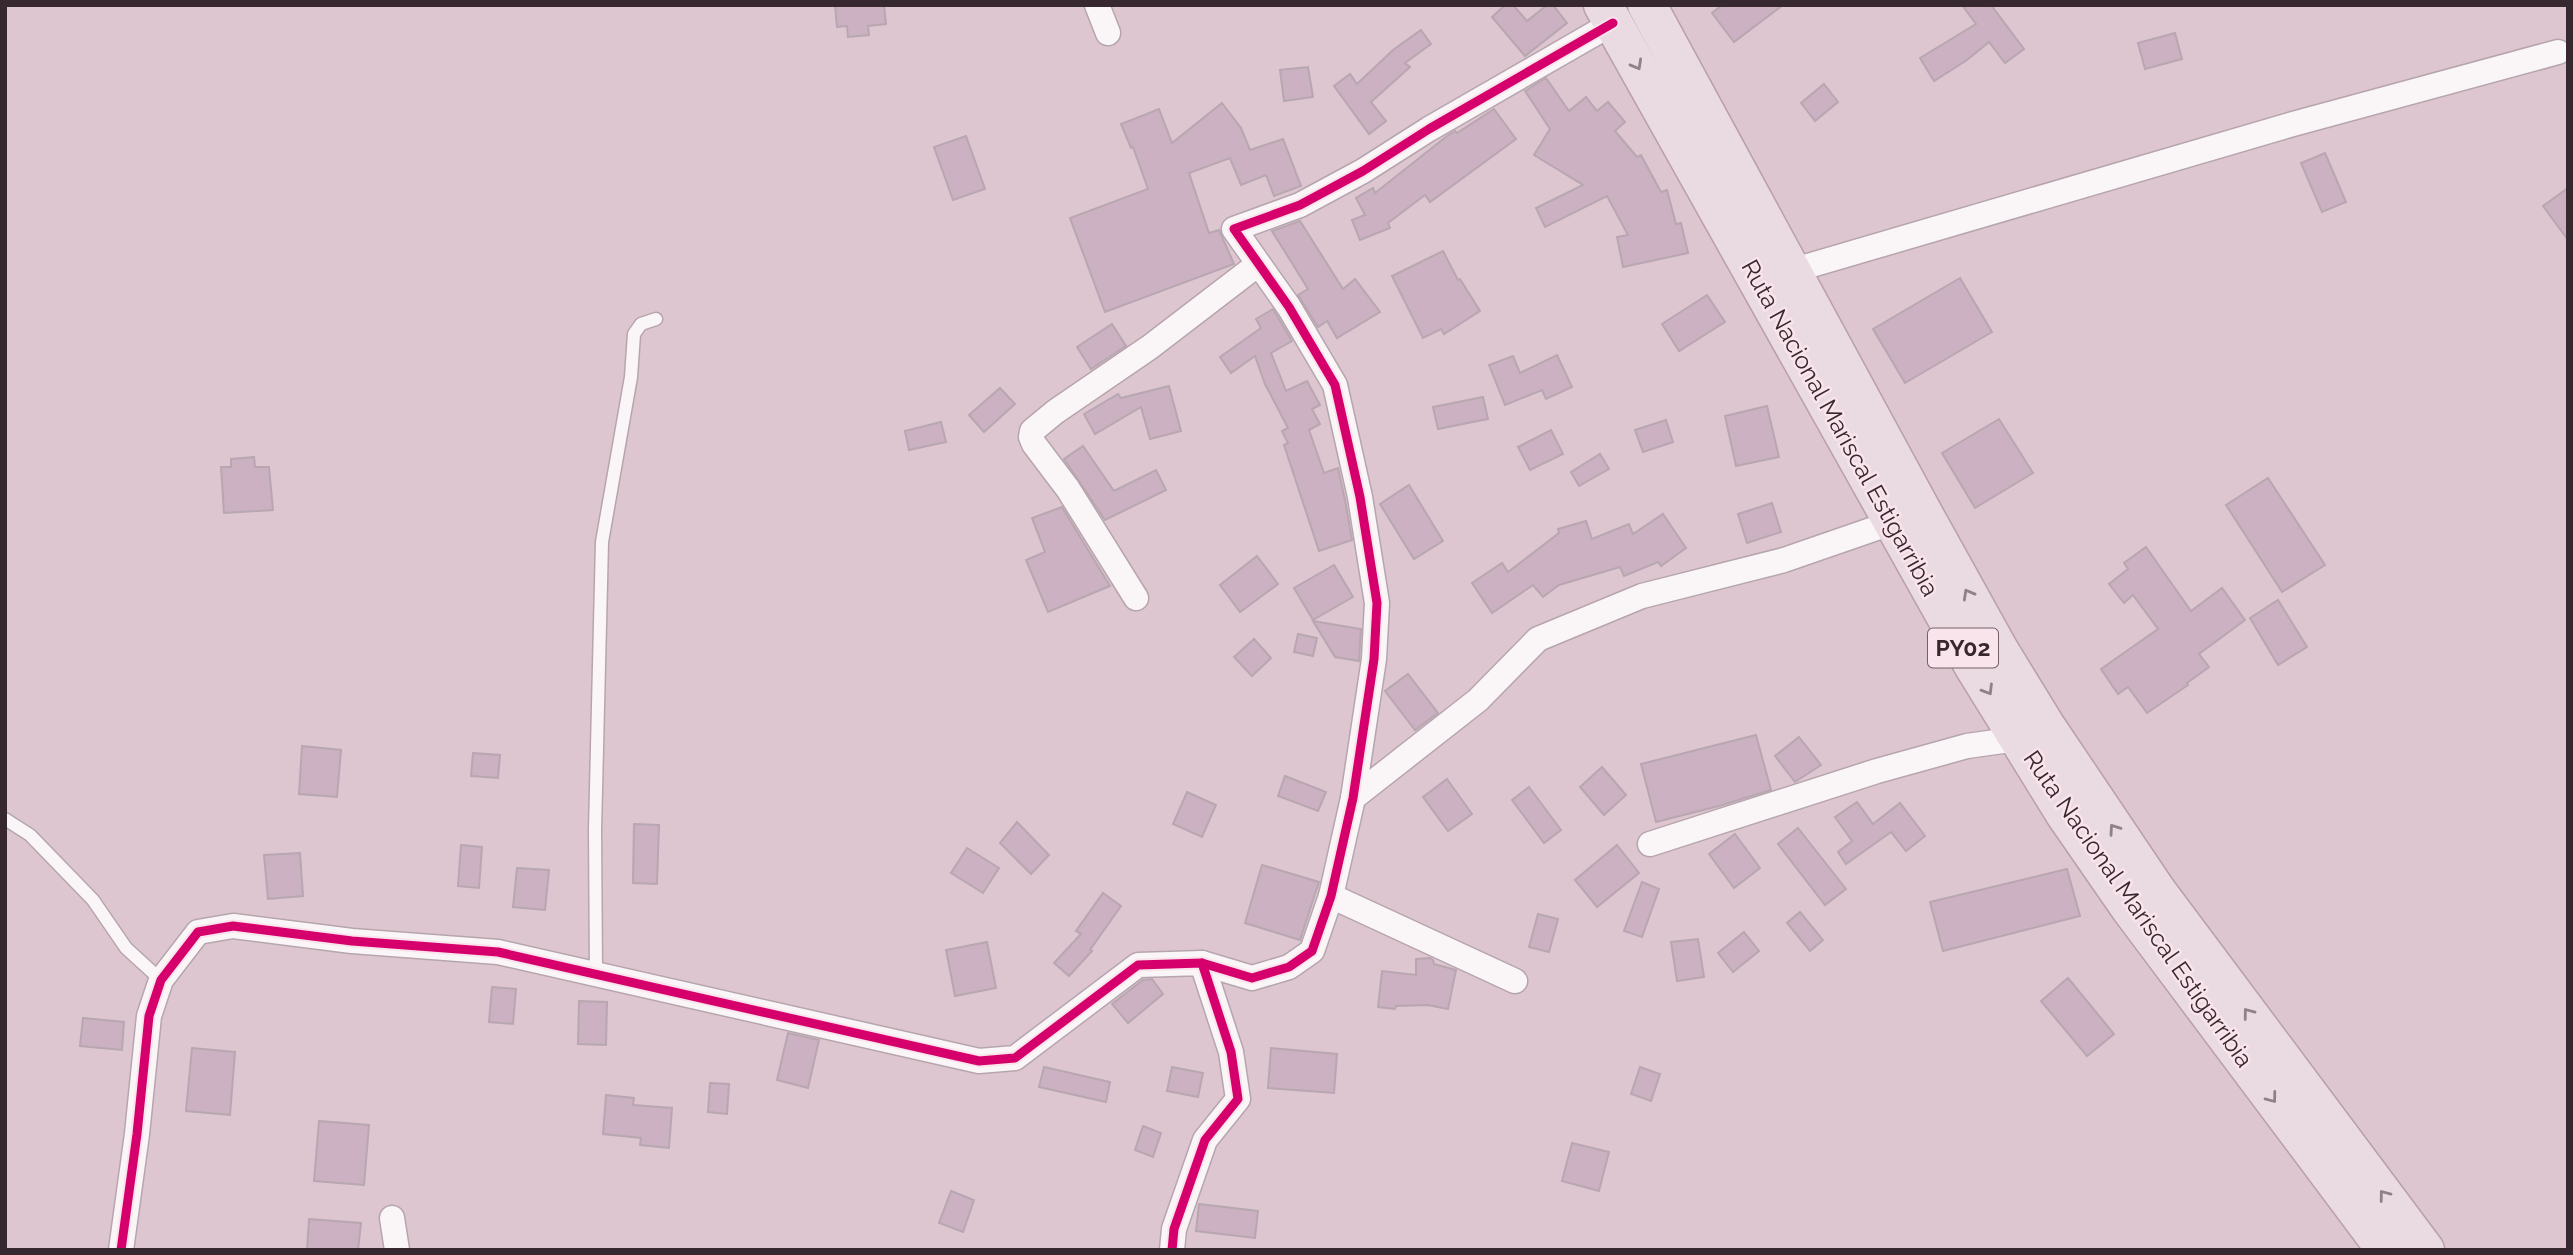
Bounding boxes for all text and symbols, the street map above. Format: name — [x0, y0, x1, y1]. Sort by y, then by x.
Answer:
one-way arrow — [1629, 58, 1642, 70]
street label: Ruta Nacional Mariscal Estigarribia — [1736, 254, 1945, 601]
one-way arrow — [1963, 589, 1976, 602]
road number: PY02 — [1928, 628, 1998, 668]
one-way arrow — [1980, 683, 1993, 696]
street label: Ruta Nacional Mariscal Estigarribia — [2018, 745, 2259, 1073]
one-way arrow — [2110, 824, 2122, 837]
one-way arrow — [2244, 1008, 2256, 1021]
one-way arrow — [2264, 1090, 2276, 1103]
one-way arrow — [2380, 1190, 2393, 1203]

